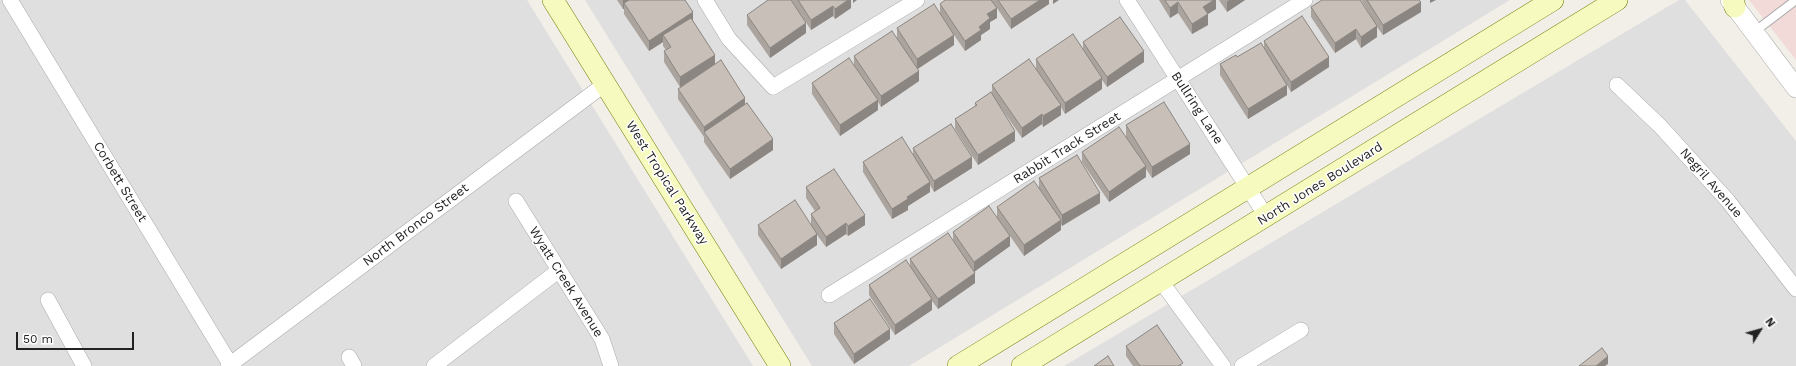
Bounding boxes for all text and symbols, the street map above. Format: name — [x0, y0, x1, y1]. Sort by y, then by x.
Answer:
street label: Bullring Lane — [1168, 69, 1226, 147]
street label: Rabbit Track Street — [1011, 109, 1123, 187]
street label: West Tropical Parkway — [622, 118, 712, 248]
street label: Corbett Street — [90, 139, 150, 225]
street label: North Jones Boulevard — [1254, 139, 1386, 229]
street label: Negril Avenue — [1677, 145, 1745, 221]
street label: North Bronco Street — [360, 180, 472, 270]
street label: Wyatt Creek Avenue — [526, 224, 606, 340]
north arrow — [1740, 310, 1780, 350]
text: N — [1762, 315, 1778, 330]
scale bar — [18, 324, 136, 350]
text: 50 m — [23, 332, 53, 346]

